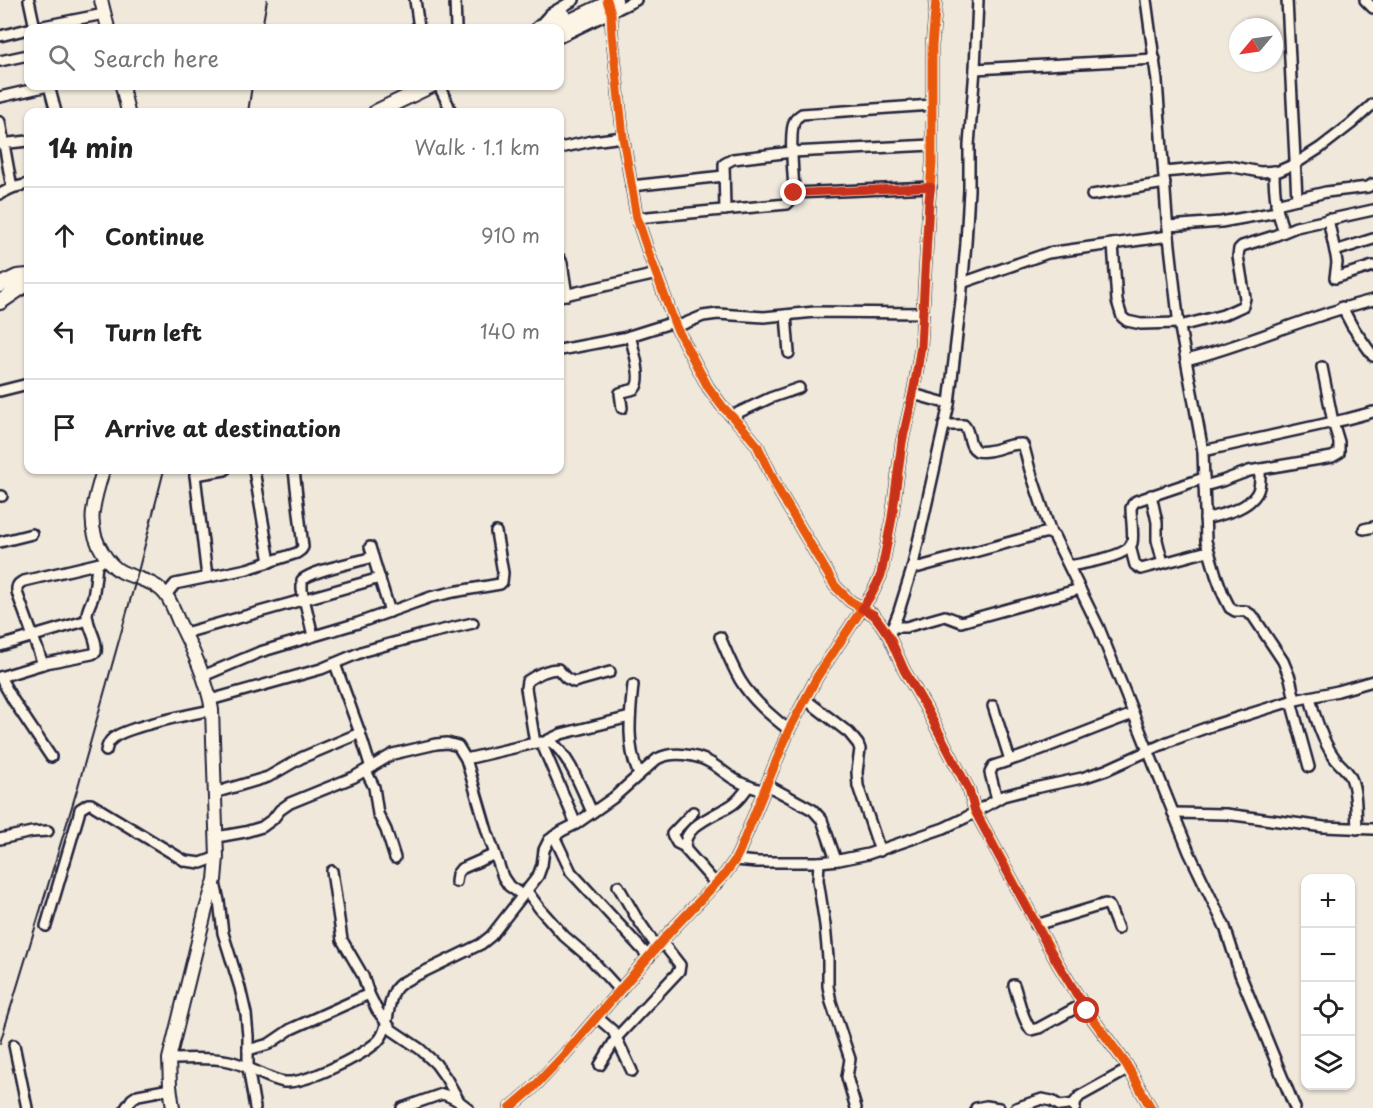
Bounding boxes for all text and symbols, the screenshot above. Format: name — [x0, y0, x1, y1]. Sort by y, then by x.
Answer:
north arrow — [1229, 18, 1283, 72]
search box — [24, 24, 564, 90]
icon: search — [45, 41, 78, 74]
text: Search here — [93, 41, 219, 74]
text: 14 min — [48, 128, 134, 167]
text: Walk · 1.1 km — [415, 132, 540, 162]
route end — [780, 179, 806, 205]
icon: ahead — [48, 219, 81, 252]
text: Continue — [105, 219, 204, 252]
text: 910 m — [481, 220, 540, 250]
icon: left — [48, 315, 81, 348]
text: Turn left — [105, 315, 202, 348]
text: 140 m — [480, 316, 540, 346]
icon: arrive — [48, 411, 81, 444]
text: Arrive at destination — [105, 411, 341, 444]
map controls — [1301, 874, 1355, 1090]
button: + — [1301, 874, 1355, 928]
button: − — [1301, 928, 1355, 982]
button: locate — [1301, 982, 1355, 1036]
route start — [1073, 997, 1099, 1023]
button: layers — [1301, 1036, 1355, 1090]

